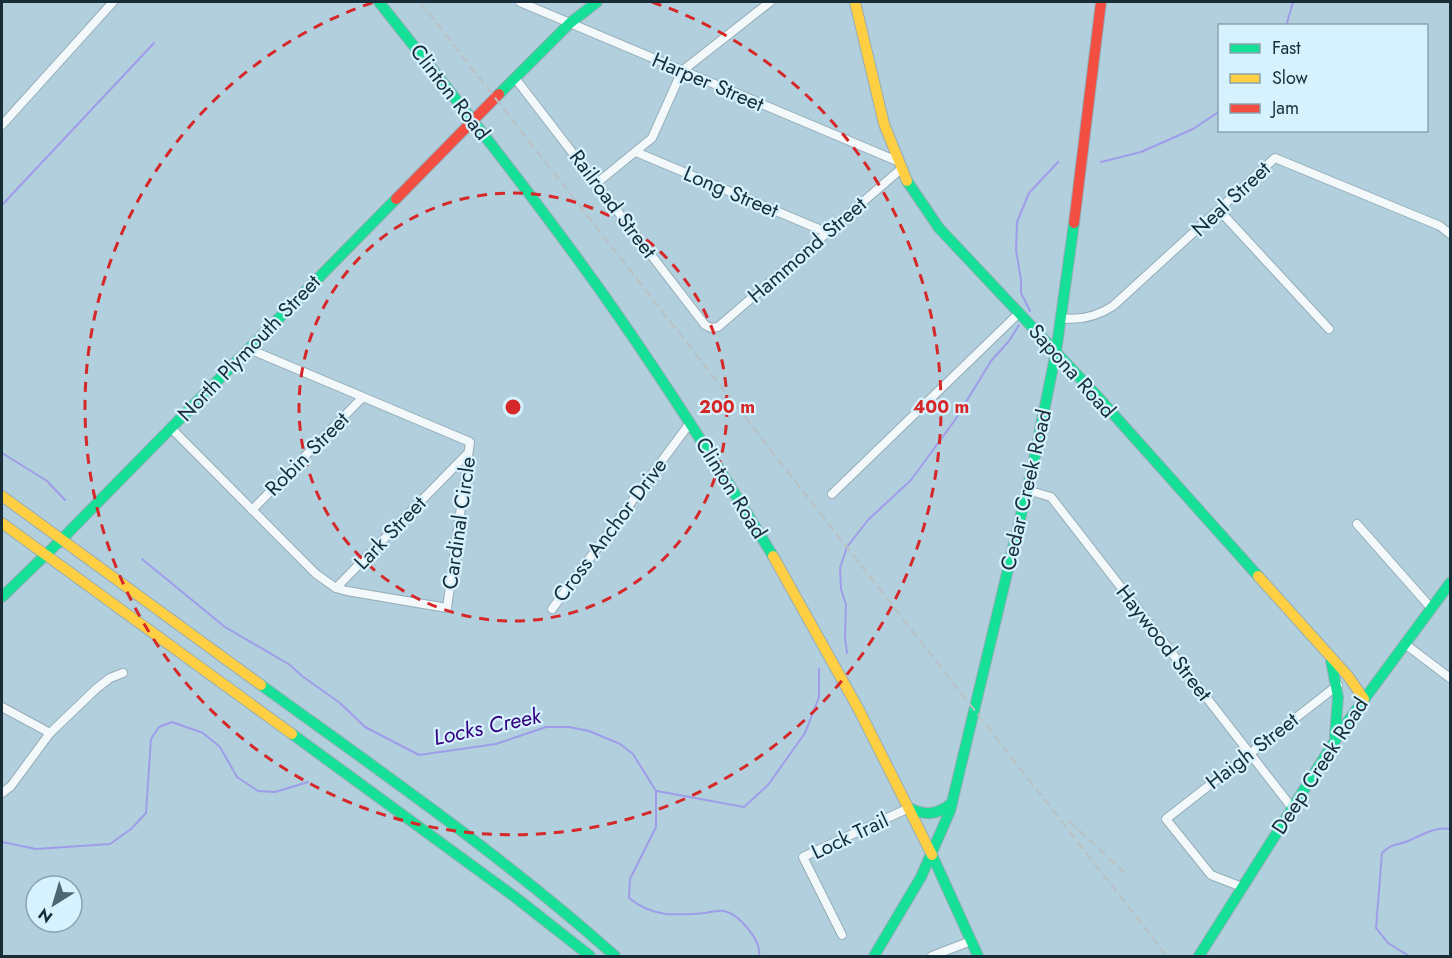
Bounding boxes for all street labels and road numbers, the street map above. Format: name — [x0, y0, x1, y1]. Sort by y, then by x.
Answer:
street label: Clinton Road — [403, 38, 497, 146]
street label: Harper Street — [647, 45, 769, 119]
street label: Railroad Street — [562, 143, 664, 265]
street label: Neal Street — [1185, 154, 1277, 244]
street label: Long Street — [679, 159, 783, 225]
street label: Hammond Street — [741, 190, 873, 310]
street label: North Plymouth Street — [171, 268, 327, 428]
street label: Sapona Road — [1021, 317, 1123, 425]
street label: Robin Street — [258, 405, 356, 503]
street label: Cedar Creek Road — [993, 406, 1059, 574]
street label: Clinton Road — [688, 431, 774, 545]
street label: Cross Anchor Drive — [546, 452, 674, 608]
street label: Cardinal Circle — [435, 454, 483, 591]
street label: Lark Street — [347, 489, 433, 577]
street label: Haywood Street — [1109, 579, 1219, 707]
street label: Deep Creek Road — [1264, 692, 1376, 840]
street label: Haigh Street — [1199, 705, 1305, 797]
street label: Lock Trail — [806, 805, 894, 867]

